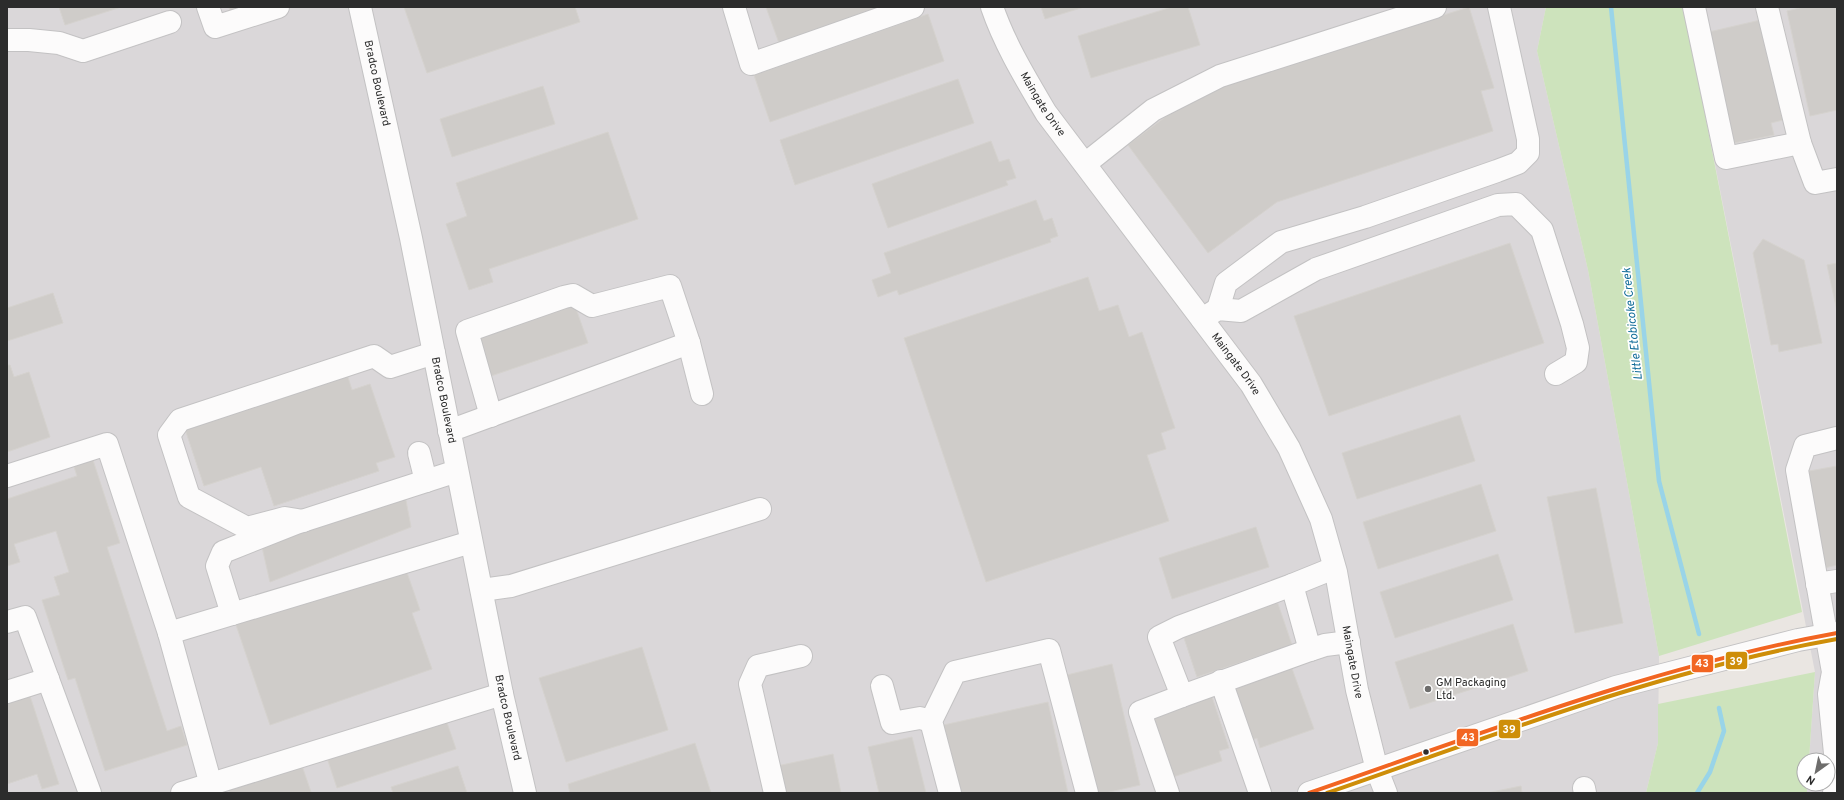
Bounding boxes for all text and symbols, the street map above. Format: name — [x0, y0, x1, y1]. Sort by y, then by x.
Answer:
street label: Bradco Boulevard — [361, 39, 393, 127]
street label: Maingate Drive — [1017, 70, 1068, 139]
water label: Little Etobicoke Creek — [1619, 266, 1647, 381]
street label: Maingate Drive — [1208, 330, 1263, 398]
street label: Bradco Boulevard — [428, 356, 459, 445]
street label: Maingate Drive — [1339, 625, 1366, 700]
line badge: 39 — [1725, 651, 1748, 670]
line badge: 43 — [1691, 654, 1714, 673]
text: 39 — [1729, 655, 1743, 669]
text: 43 — [1695, 657, 1709, 671]
street label: Bradco Boulevard — [491, 674, 524, 762]
place label: GM Packaging Ltd. — [1436, 676, 1506, 703]
marker: GM Packaging Ltd. — [1423, 684, 1433, 694]
line badge: 39 — [1498, 719, 1521, 739]
text: 39 — [1502, 723, 1516, 737]
line badge: 43 — [1456, 728, 1479, 747]
text: 43 — [1461, 731, 1475, 745]
unlabelled marker — [1421, 747, 1431, 757]
north arrow — [1796, 752, 1836, 792]
text: N — [1804, 772, 1818, 788]

